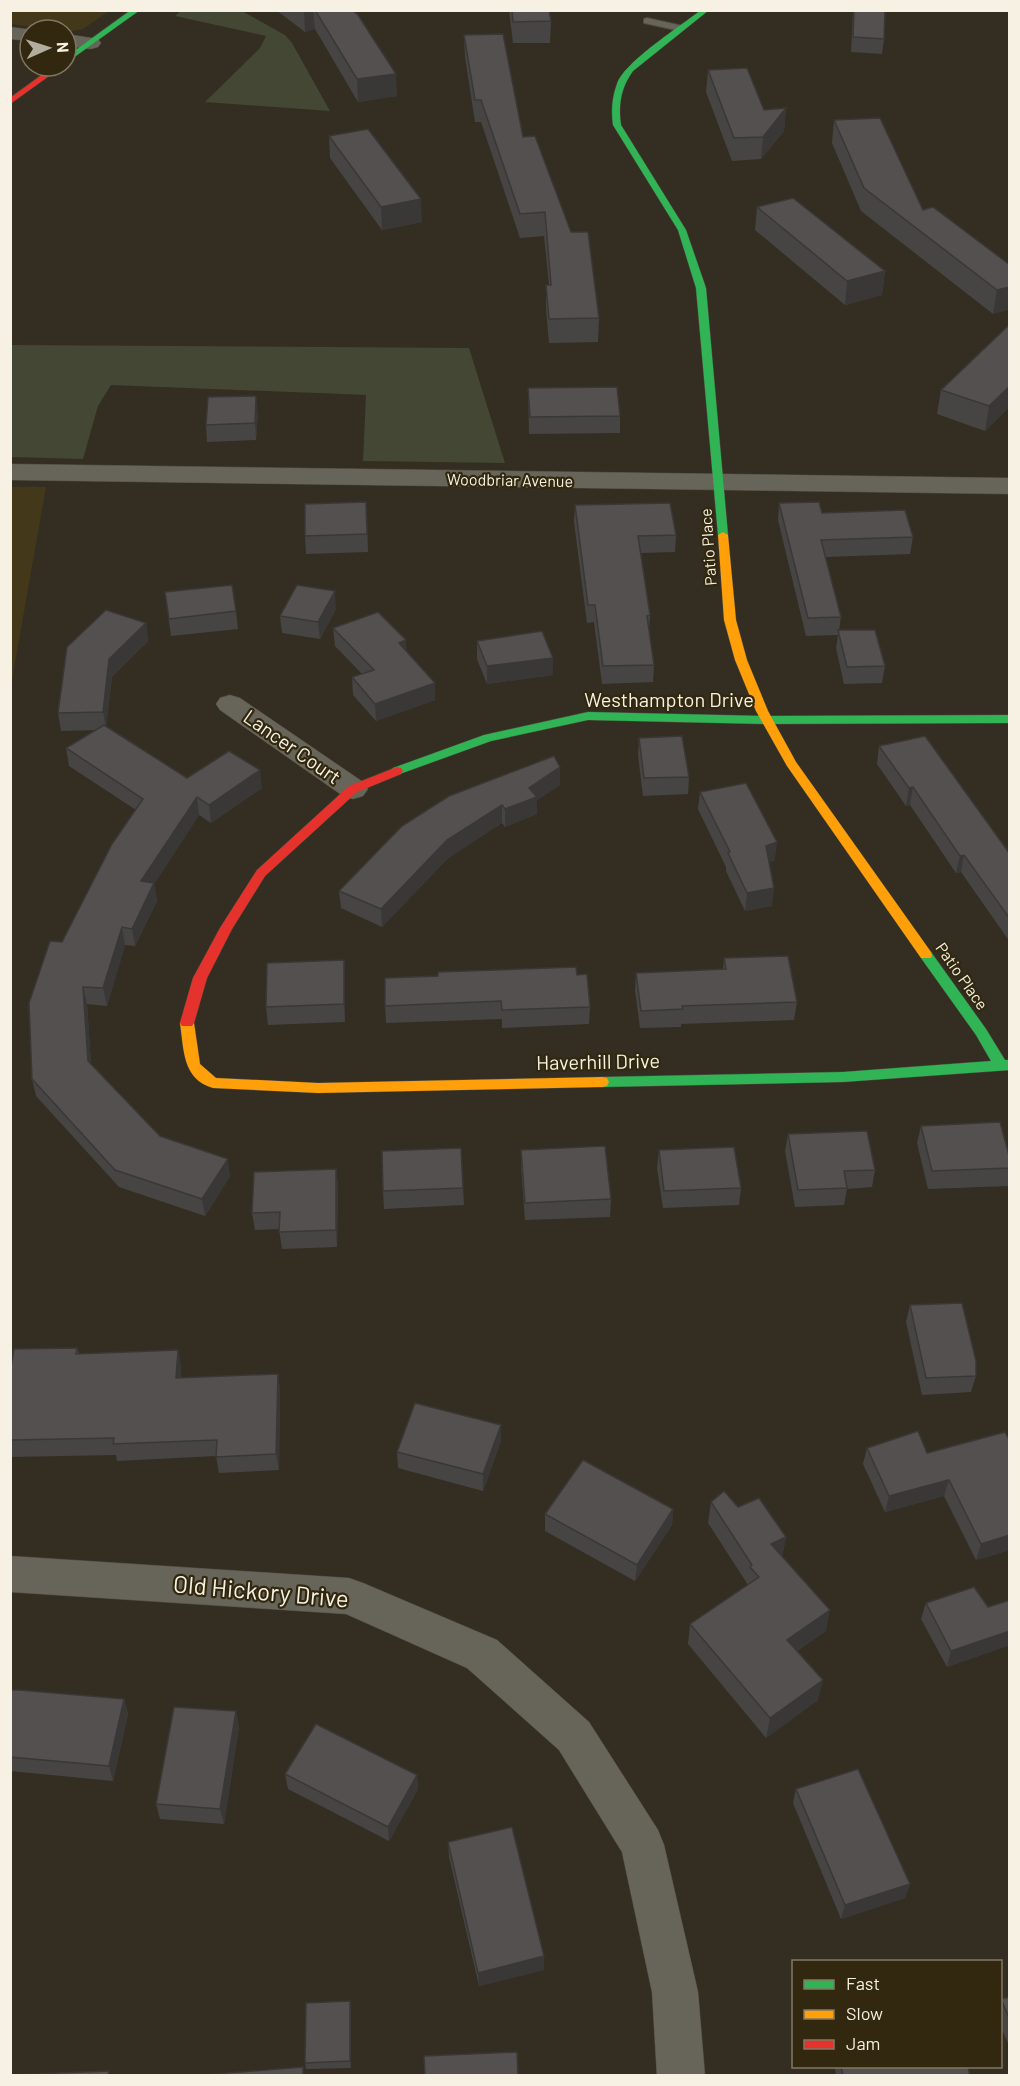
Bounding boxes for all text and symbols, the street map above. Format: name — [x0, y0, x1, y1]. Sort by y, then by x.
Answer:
north arrow — [18, 18, 78, 78]
text: N — [54, 41, 73, 53]
street label: Woodbriar Avenue — [447, 469, 573, 490]
street label: Patio Place — [695, 508, 720, 586]
street label: Westhampton Drive — [584, 687, 754, 711]
street label: Lancer Court — [239, 704, 346, 788]
street label: Patio Place — [932, 939, 992, 1013]
street label: Haverhill Drive — [536, 1048, 660, 1074]
street label: Old Hickory Drive — [172, 1568, 350, 1613]
legend — [792, 1960, 1002, 2068]
text: Fast — [846, 1972, 880, 1994]
text: Slow — [846, 2002, 883, 2024]
text: Jam — [846, 2032, 880, 2054]

